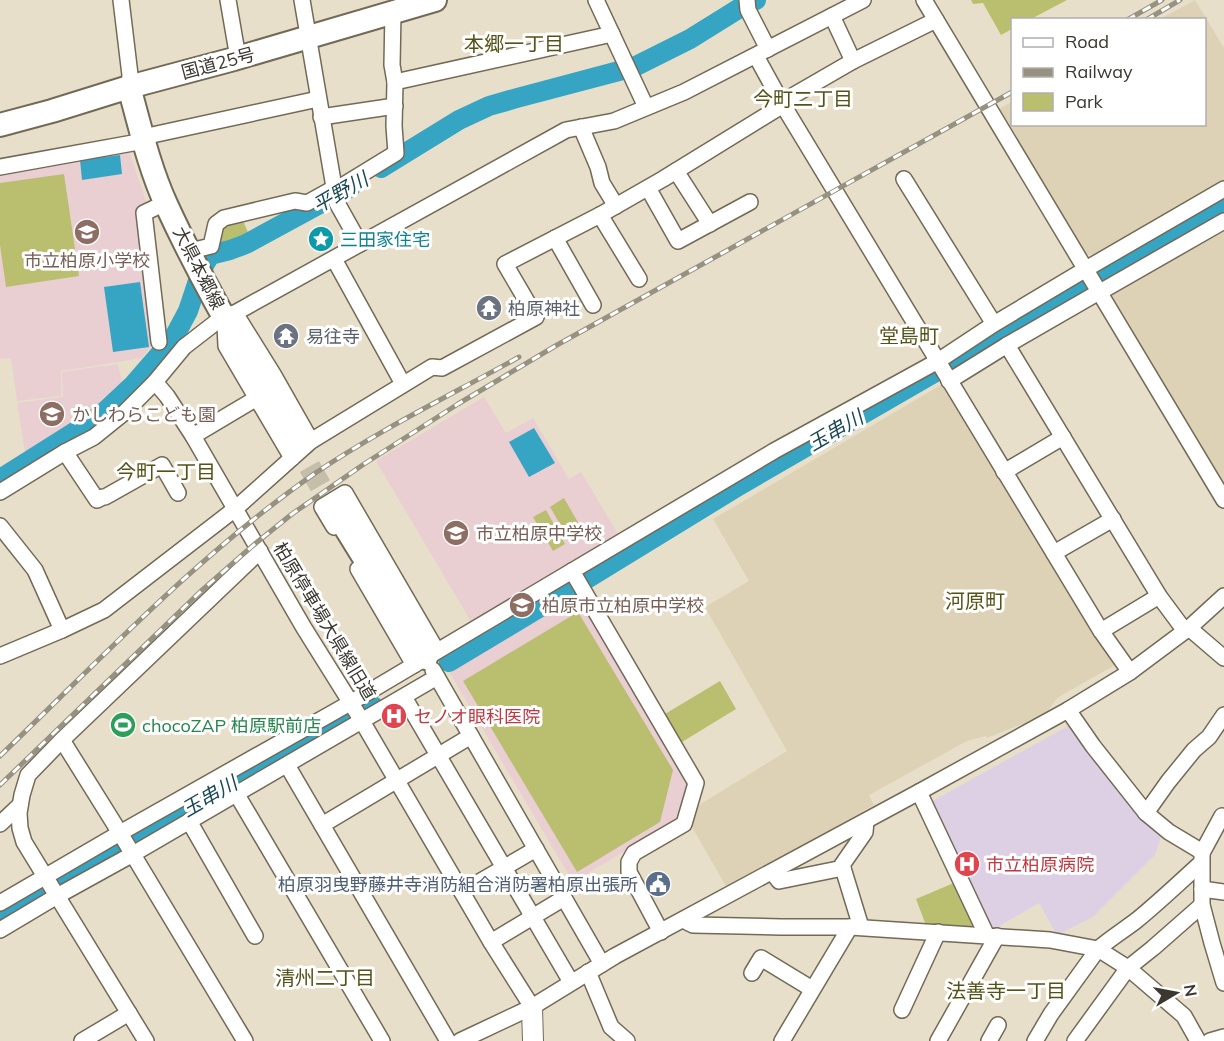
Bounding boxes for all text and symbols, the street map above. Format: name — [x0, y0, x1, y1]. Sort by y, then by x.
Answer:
legend — [1011, 18, 1206, 126]
text: Road — [1065, 30, 1109, 53]
district label: 本郷一丁目 — [464, 31, 564, 56]
street label: 国道25号 — [179, 42, 257, 84]
text: Railway — [1065, 60, 1133, 83]
district label: 今町二丁目 — [753, 86, 853, 111]
text: Park — [1065, 90, 1104, 113]
water label: 平野川 — [308, 165, 374, 218]
school or university icon: 市立柏原小学校 — [72, 217, 102, 247]
street label: 大県本郷線 — [168, 223, 230, 313]
place icon: 三田家住宅 — [306, 224, 336, 254]
place label: 三田家住宅 — [340, 228, 430, 251]
place label: 市立柏原小学校 — [24, 249, 150, 272]
temple icon: 柏原神社 — [474, 293, 504, 323]
place label: 柏原神社 — [508, 297, 580, 320]
temple icon: 易往寺 — [271, 321, 301, 351]
district label: 堂島町 — [879, 323, 939, 348]
place label: 易往寺 — [306, 325, 360, 348]
school or university icon: かしわらこども園 — [37, 399, 67, 429]
place label: かしわらこども園 — [72, 403, 216, 426]
water label: 玉串川 — [803, 403, 869, 456]
district label: 今町一丁目 — [116, 459, 216, 484]
school or university icon: 市立柏原中学校 — [441, 518, 471, 548]
place label: 市立柏原中学校 — [476, 522, 602, 545]
street label: 柏原停車場大県線旧道 — [269, 538, 381, 704]
district label: 河原町 — [945, 588, 1005, 613]
school or university icon: 柏原市立柏原中学校 — [507, 590, 537, 620]
place label: 柏原市立柏原中学校 — [542, 594, 704, 617]
hospital icon: セノオ眼科医院 — [379, 701, 409, 731]
place label: セノオ眼科医院 — [414, 705, 540, 728]
sports icon: chocoZAP 柏原駅前店 — [108, 710, 138, 740]
place label: chocoZAP 柏原駅前店 — [142, 714, 321, 737]
water label: 玉串川 — [177, 769, 243, 822]
hospital icon: 市立柏原病院 — [952, 849, 982, 879]
place label: 市立柏原病院 — [986, 853, 1094, 876]
public building icon: 柏原羽曳野藤井寺消防組合消防署柏原出張所 — [643, 869, 673, 899]
place label: 柏原羽曳野藤井寺消防組合消防署柏原出張所 — [278, 873, 638, 896]
north arrow — [1146, 963, 1206, 1023]
district label: 清州二丁目 — [275, 965, 375, 990]
district label: 法善寺一丁目 — [946, 978, 1066, 1003]
text: N — [1180, 983, 1202, 998]

